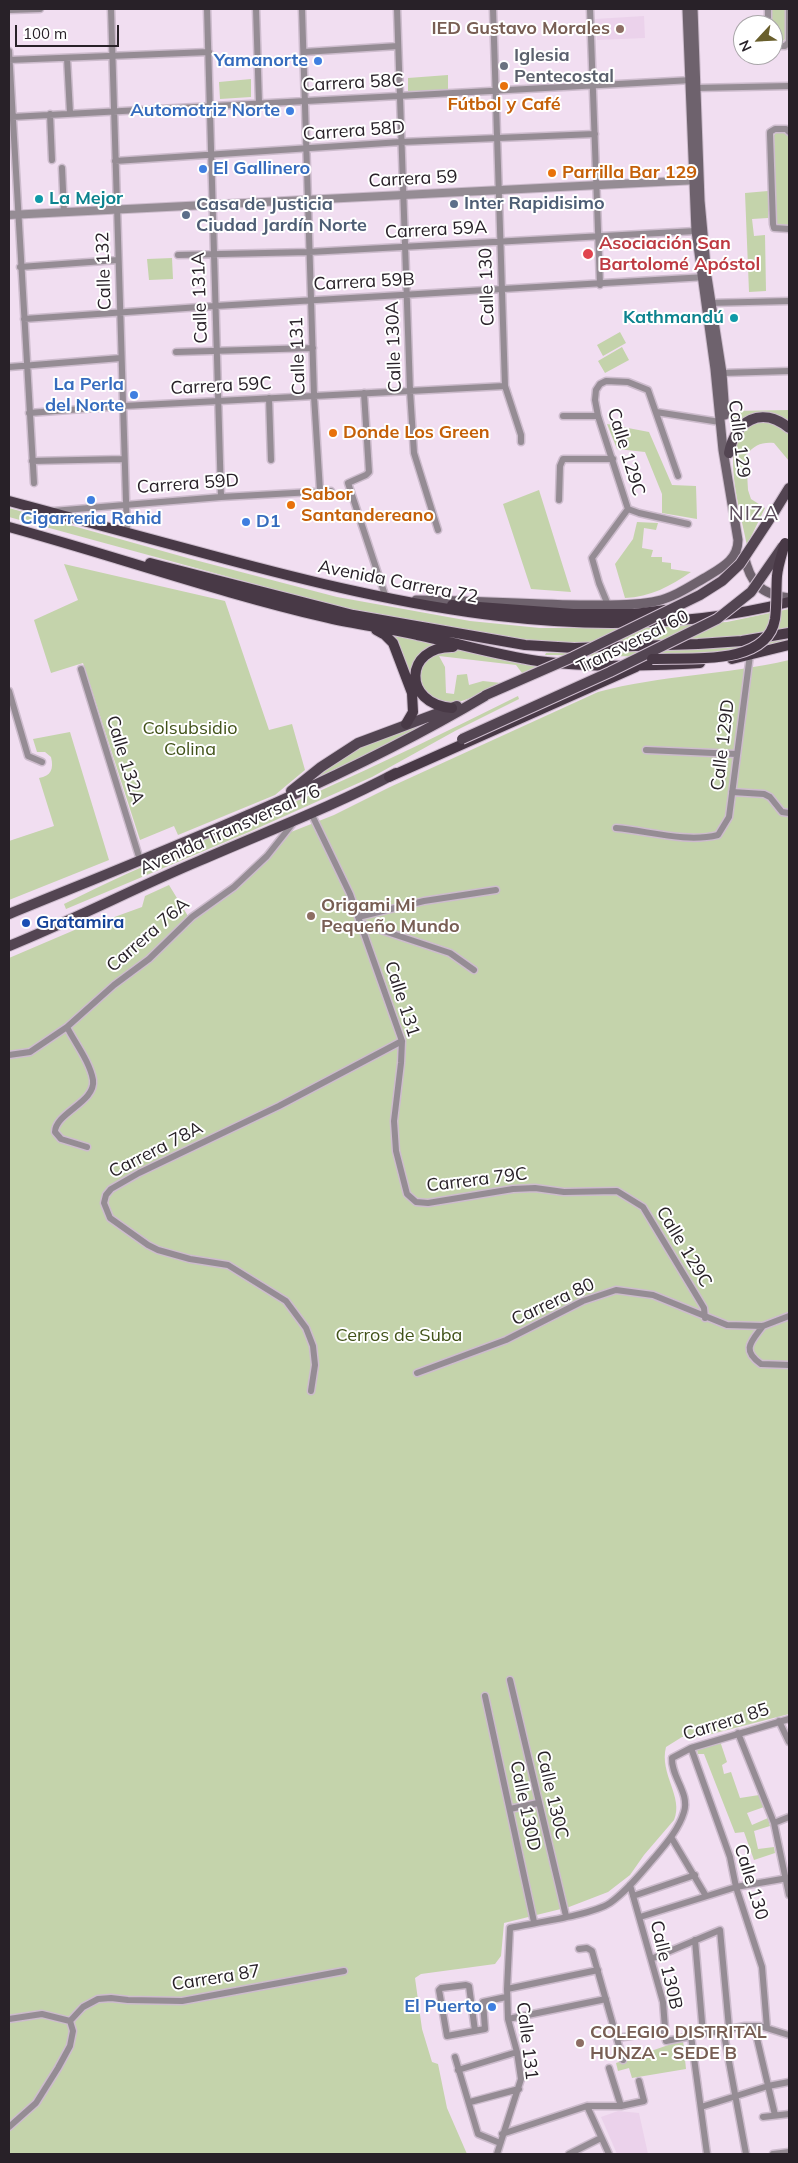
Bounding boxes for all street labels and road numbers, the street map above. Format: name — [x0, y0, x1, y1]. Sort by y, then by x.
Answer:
street label: Carrera 58C — [302, 70, 404, 96]
street label: Carrera 58D — [302, 117, 406, 145]
street label: Carrera 59 — [368, 166, 458, 192]
street label: Carrera 59A — [384, 217, 488, 243]
street label: Calle 132 — [92, 232, 116, 310]
street label: Calle 130 — [475, 248, 499, 326]
street label: Calle 131A — [188, 252, 212, 344]
street label: Carrera 59B — [313, 269, 415, 295]
street label: Calle 130A — [382, 301, 406, 393]
street label: Calle 131 — [286, 317, 310, 395]
street label: Carrera 59C — [170, 373, 272, 399]
street label: Calle 129 — [724, 399, 754, 479]
street label: Calle 129C — [602, 406, 650, 498]
street label: Carrera 59D — [136, 470, 240, 498]
street label: Avenida Carrera 72 — [316, 556, 480, 608]
street label: Transversal 60 — [573, 606, 693, 678]
street label: Calle 129D — [707, 698, 739, 792]
street label: Calle 132A — [101, 713, 149, 807]
street label: Avenida Transversal 76 — [136, 780, 324, 880]
street label: Carrera 76A — [102, 893, 194, 977]
street label: Calle 131 — [380, 958, 424, 1040]
street label: Carrera 78A — [106, 1117, 206, 1183]
street label: Carrera 79C — [425, 1163, 529, 1197]
street label: Calle 129C — [651, 1203, 717, 1291]
street label: Carrera 80 — [508, 1273, 598, 1331]
street label: Carrera 85 — [680, 1699, 772, 1745]
street label: Calle 130C — [531, 1748, 573, 1842]
street label: Calle 130D — [505, 1759, 545, 1853]
street label: Calle 130 — [729, 1841, 773, 1923]
street label: Calle 130B — [645, 1918, 687, 2012]
street label: Carrera 87 — [170, 1960, 262, 1996]
street label: Calle 131 — [512, 2001, 542, 2081]

